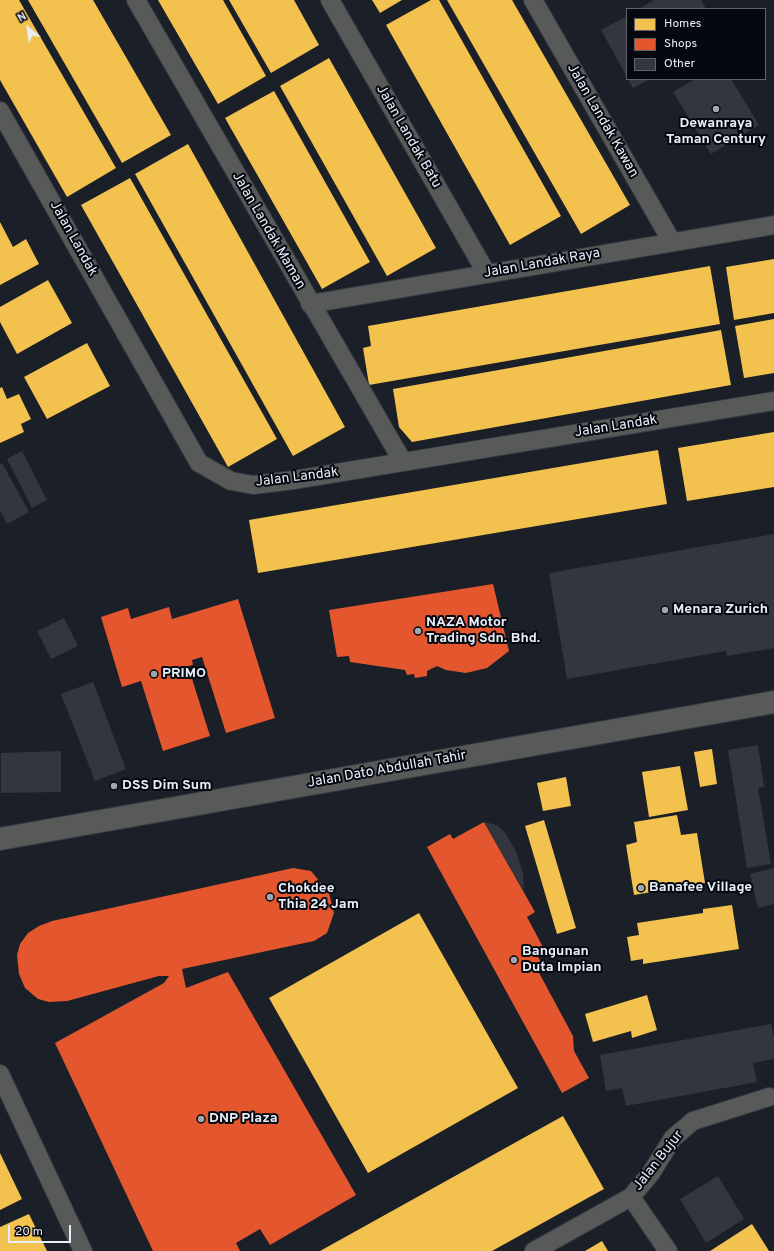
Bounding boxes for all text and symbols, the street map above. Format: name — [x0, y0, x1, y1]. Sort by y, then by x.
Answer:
north arrow — [8, 8, 48, 48]
legend — [626, 8, 766, 80]
text: N — [15, 9, 29, 26]
text: Homes — [664, 16, 701, 32]
text: Shops — [664, 36, 697, 52]
text: Other — [664, 56, 695, 72]
street label: Jalan Landak Kawan — [563, 61, 641, 181]
street label: Jalan Landak Batu — [372, 83, 444, 191]
marker: Dewanraya Taman Century — [711, 104, 721, 114]
place label: Dewanraya Taman Century — [666, 116, 766, 148]
street label: Jalan Landak Maman — [228, 169, 308, 293]
street label: Jalan Landak — [45, 198, 101, 280]
street label: Jalan Landak Raya — [483, 245, 601, 283]
street label: Jalan Landak — [573, 412, 659, 442]
street label: Jalan Landak — [255, 465, 339, 491]
place label: Menara Zurich — [673, 602, 768, 618]
marker: Menara Zurich — [660, 605, 670, 615]
place label: NAZA Motor Trading Sdn. Bhd. — [426, 615, 540, 648]
marker: NAZA Motor Trading Sdn. Bhd. — [413, 626, 423, 636]
place label: PRIMO — [162, 666, 206, 682]
marker: PRIMO — [149, 669, 159, 679]
street label: Jalan Dato Abdullah Tahir — [306, 748, 468, 792]
place label: DSS Dim Sum — [122, 778, 211, 794]
marker: DSS Dim Sum — [109, 781, 119, 791]
place label: Banafee Village — [649, 880, 752, 896]
place label: Chokdee Thia 24 Jam — [278, 881, 359, 914]
marker: Banafee Village — [636, 883, 646, 893]
marker: Chokdee Thia 24 Jam — [265, 892, 275, 902]
place label: Bangunan Duta Impian — [522, 944, 602, 976]
marker: Bangunan Duta Impian — [509, 955, 519, 965]
place label: DNP Plaza — [209, 1111, 278, 1127]
marker: DNP Plaza — [196, 1114, 206, 1124]
street label: Jalan Bujur — [630, 1127, 688, 1195]
scale bar — [10, 1217, 73, 1243]
text: 20 m — [15, 1224, 43, 1240]

